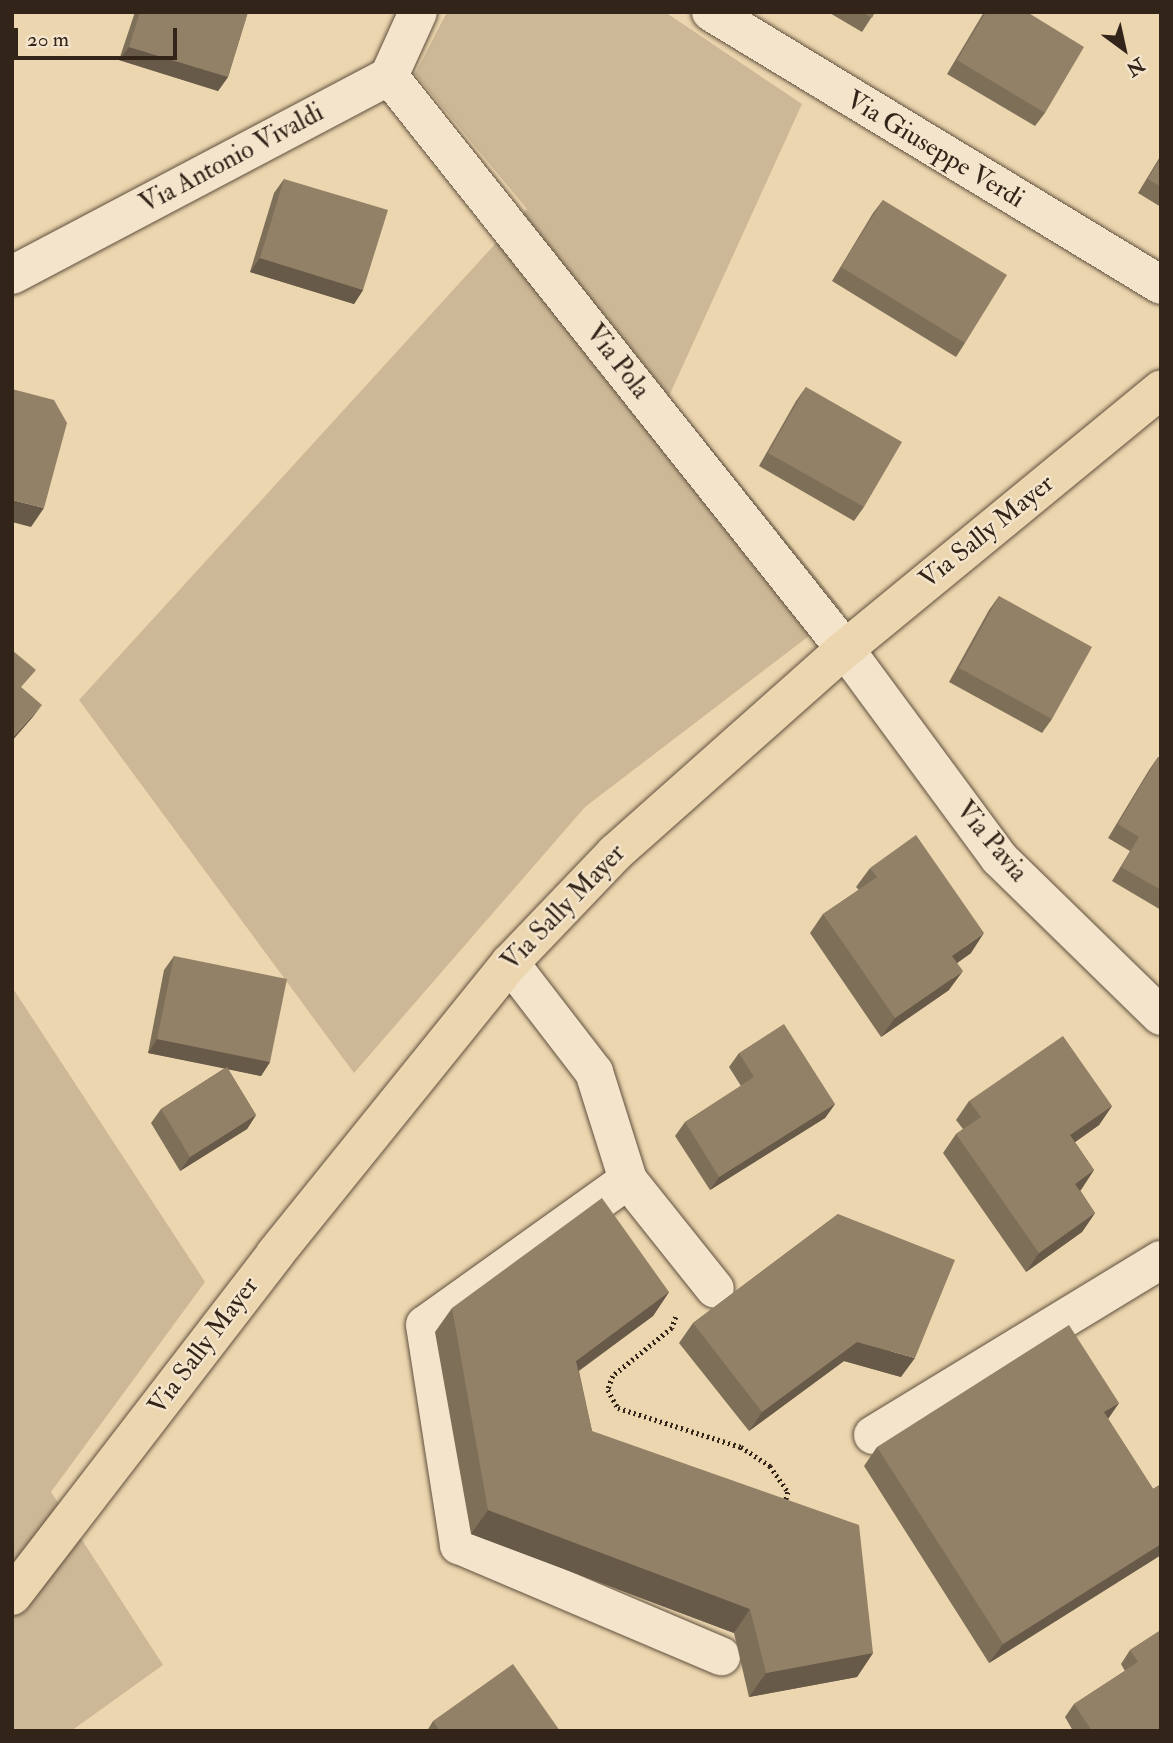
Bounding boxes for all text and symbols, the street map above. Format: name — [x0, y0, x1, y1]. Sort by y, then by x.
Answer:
scale bar — [18, 14, 180, 58]
north arrow — [1089, 14, 1159, 84]
text: 20 m — [27, 26, 69, 53]
text: N — [1122, 52, 1149, 81]
street label: Via Giuseppe Verdi — [840, 85, 1030, 215]
street label: Via Antonio Vivaldi — [135, 97, 329, 221]
street label: Via Pola — [578, 319, 656, 405]
street label: Via Sally Mayer — [913, 468, 1061, 596]
street label: Via Pavia — [948, 796, 1034, 888]
street label: Via Sally Mayer — [496, 838, 632, 978]
street label: Via Sally Mayer — [142, 1271, 266, 1421]

